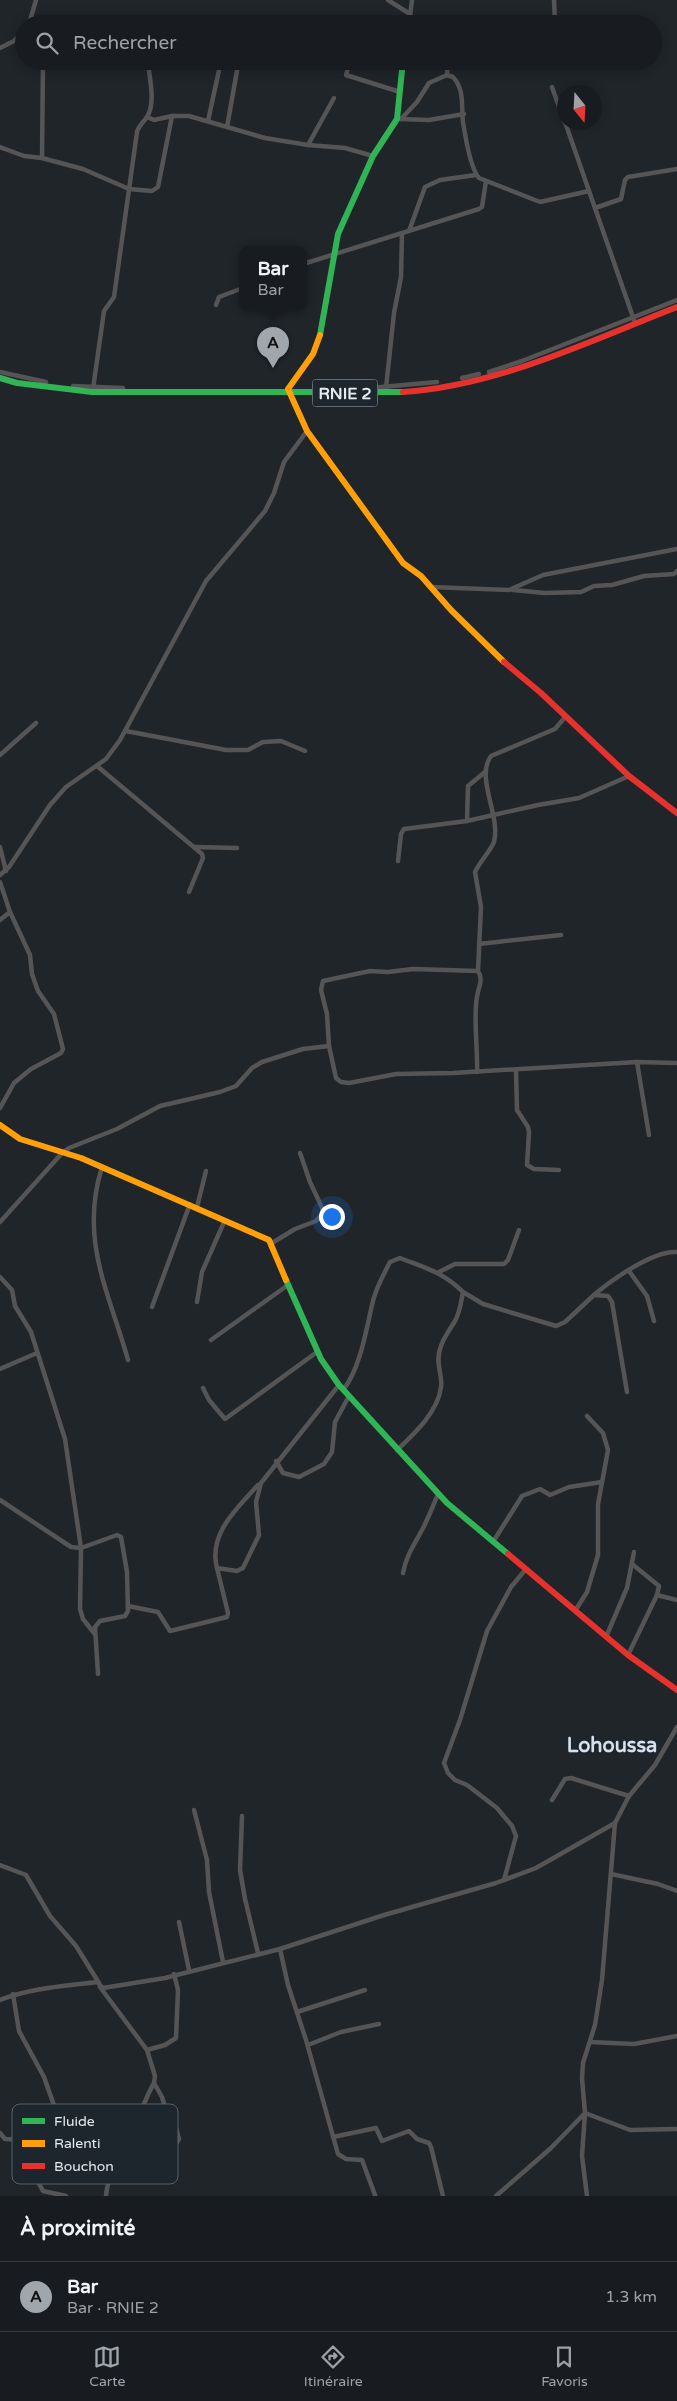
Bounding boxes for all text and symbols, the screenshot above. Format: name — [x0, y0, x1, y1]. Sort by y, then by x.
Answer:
search box — [15, 15, 662, 70]
icon: search — [33, 29, 61, 57]
text: Rechercher — [73, 32, 176, 54]
north arrow — [557, 85, 602, 130]
popup — [239, 246, 307, 311]
text: Bar — [257, 258, 289, 280]
text: Bar — [257, 280, 284, 300]
pin: A — [257, 327, 289, 368]
road number: RNIE 2 — [312, 379, 378, 406]
your location — [319, 1204, 345, 1230]
district label: Lohoussa — [567, 1734, 657, 1758]
legend — [12, 2104, 178, 2184]
text: Fluide — [54, 2113, 95, 2130]
text: Ralenti — [54, 2135, 100, 2152]
text: Bouchon — [54, 2158, 114, 2175]
text: À proximité — [20, 2216, 135, 2241]
text: Bar — [67, 2276, 98, 2298]
text: A — [30, 2287, 42, 2307]
text: 1.3 km — [605, 2287, 657, 2307]
text: Bar · RNIE 2 — [67, 2298, 159, 2318]
tab: Carte — [89, 2343, 125, 2390]
tab: Itinéraire — [304, 2343, 363, 2390]
tab: Favoris — [541, 2343, 588, 2390]

